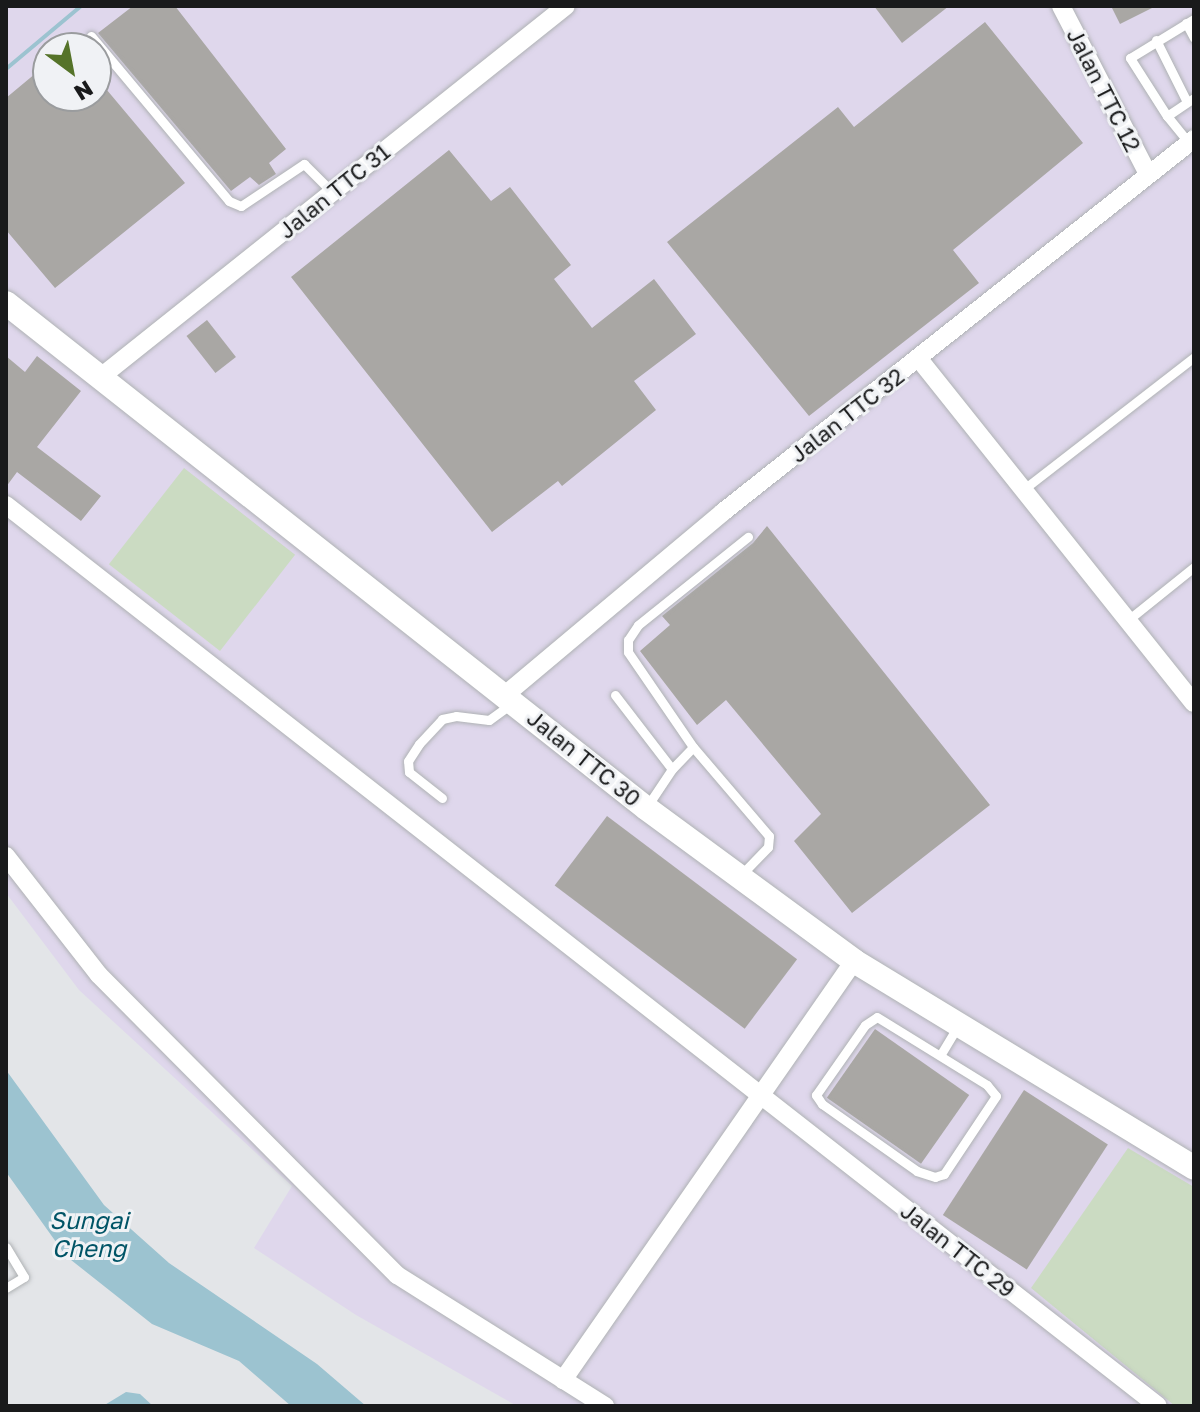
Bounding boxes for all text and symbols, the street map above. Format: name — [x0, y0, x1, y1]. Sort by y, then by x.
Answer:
street label: Jalan TTC 12 — [1062, 24, 1146, 156]
north arrow — [32, 32, 112, 112]
text: N — [70, 75, 98, 107]
street label: Jalan TTC 31 — [273, 138, 395, 244]
street label: Jalan TTC 32 — [785, 362, 909, 468]
street label: Jalan TTC 30 — [522, 704, 646, 812]
street label: Jalan TTC 29 — [896, 1197, 1020, 1303]
water label: Sungai Cheng — [49, 1206, 129, 1262]

